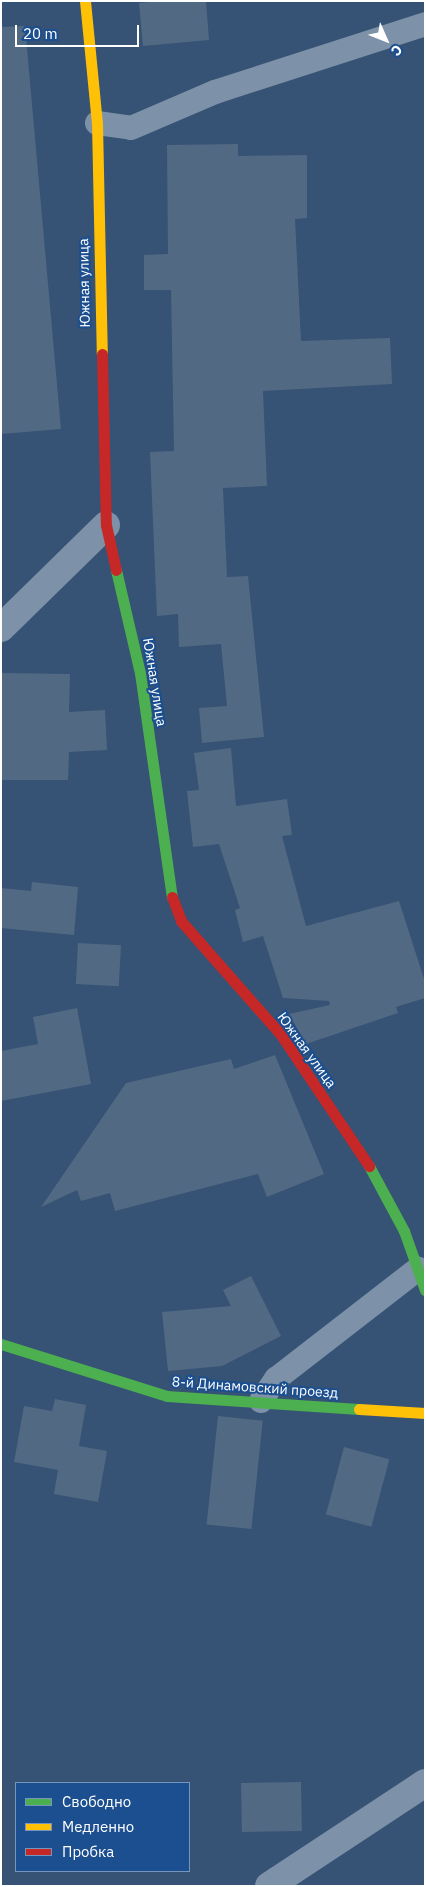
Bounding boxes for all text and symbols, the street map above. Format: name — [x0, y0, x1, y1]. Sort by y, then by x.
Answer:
scale bar — [18, 15, 141, 47]
north arrow — [361, 15, 411, 65]
text: 20 m — [23, 24, 58, 43]
text: С — [387, 41, 406, 60]
street label: Южная улица — [75, 238, 93, 328]
street label: Южная улица — [140, 637, 170, 727]
street label: Южная улица — [274, 1009, 340, 1091]
street label: 8-й Динамовский проезд — [171, 1373, 339, 1401]
legend — [15, 1782, 190, 1872]
text: Свободно — [62, 1792, 131, 1811]
text: Медленно — [62, 1817, 134, 1836]
text: Пробка — [62, 1842, 114, 1861]

